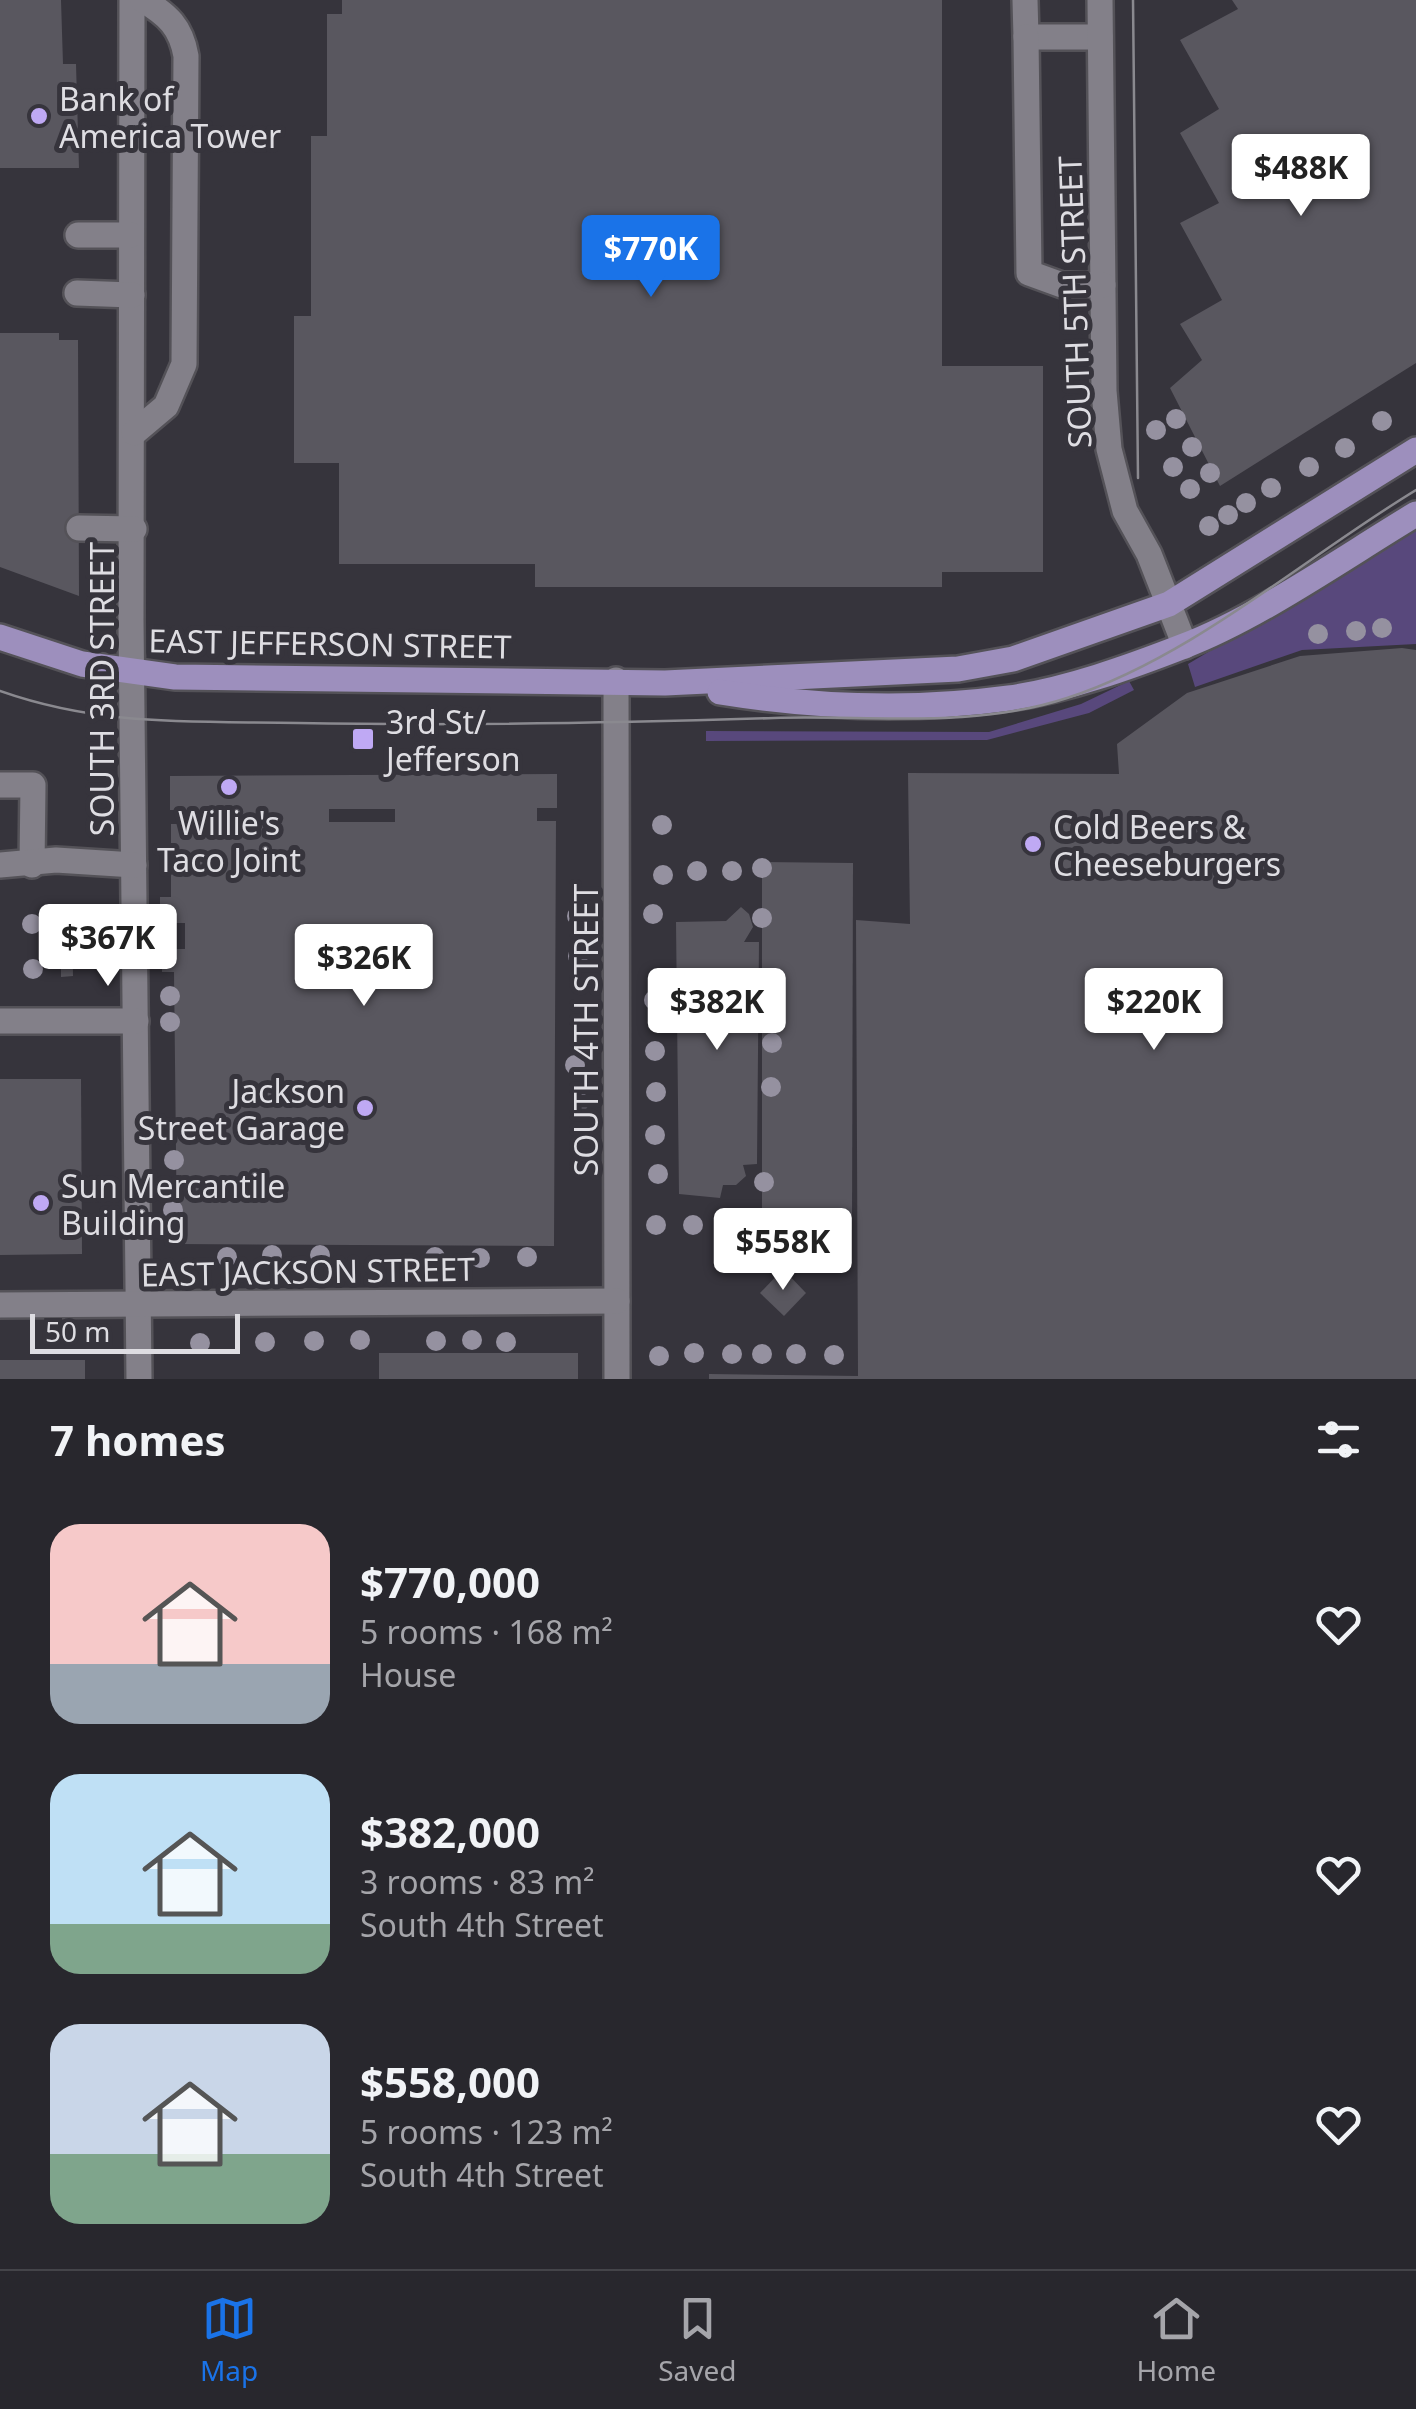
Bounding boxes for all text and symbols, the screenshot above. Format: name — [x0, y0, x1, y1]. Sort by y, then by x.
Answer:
place label: Bank of America Tower — [59, 77, 281, 157]
marker: Bank of America Tower — [28, 105, 50, 127]
pin: $488K — [1231, 134, 1371, 219]
text: $488K — [1254, 145, 1348, 188]
street label: SOUTH 5TH STREET — [1047, 155, 1101, 449]
pin: $770K — [581, 215, 721, 300]
text: $770K — [604, 226, 698, 269]
street label: SOUTH 3RD STREET — [80, 542, 123, 836]
street label: EAST JEFFERSON STREET — [148, 618, 512, 668]
place label: 3rd St/ Jefferson — [383, 700, 521, 780]
marker: 3rd St/ Jefferson — [350, 726, 376, 752]
marker: Willie's Taco Joint — [218, 776, 240, 798]
place label: Willie's Taco Joint — [157, 801, 301, 881]
place label: Cold Beers & Cheeseburgers — [1053, 805, 1281, 885]
marker: Cold Beers & Cheeseburgers — [1022, 833, 1044, 855]
street label: SOUTH 4TH STREET — [564, 884, 607, 1176]
pin: $367K — [38, 904, 178, 989]
text: $367K — [61, 915, 155, 958]
pin: $326K — [294, 924, 434, 1009]
text: $326K — [317, 935, 411, 978]
pin: $382K — [647, 968, 787, 1053]
pin: $220K — [1084, 968, 1224, 1053]
text: $382K — [670, 979, 764, 1022]
text: $220K — [1107, 979, 1201, 1022]
place label: Jackson Street Garage — [138, 1069, 345, 1149]
marker: Jackson Street Garage — [354, 1097, 376, 1119]
place label: Sun Mercantile Building — [61, 1164, 285, 1244]
marker: Sun Mercantile Building — [30, 1192, 52, 1214]
pin: $558K — [713, 1208, 853, 1293]
text: $558K — [736, 1219, 830, 1262]
street label: EAST JACKSON STREET — [140, 1247, 476, 1295]
scale bar — [30, 1309, 240, 1354]
text: 50 m — [45, 1312, 111, 1350]
text: 7 homes — [50, 1411, 226, 1468]
icon: filters — [1311, 1412, 1366, 1467]
text: $770,000 — [360, 1553, 540, 1610]
icon: home — [130, 1564, 250, 1684]
icon: heart — [1311, 1597, 1366, 1652]
text: 5 rooms · 168 m² — [360, 1610, 613, 1653]
text: House — [360, 1653, 456, 1696]
text: $382,000 — [360, 1803, 540, 1860]
icon: home — [130, 1814, 250, 1934]
icon: heart — [1311, 1847, 1366, 1902]
text: 3 rooms · 83 m² — [360, 1860, 594, 1903]
text: South 4th Street — [360, 1903, 604, 1946]
text: $558,000 — [360, 2053, 540, 2110]
icon: home — [130, 2064, 250, 2184]
icon: heart — [1311, 2097, 1366, 2152]
text: 5 rooms · 123 m² — [360, 2110, 613, 2153]
text: South 4th Street — [360, 2153, 604, 2196]
tab: Map — [200, 2291, 258, 2389]
tab: Saved — [658, 2291, 736, 2389]
tab: Home — [1136, 2291, 1216, 2389]

